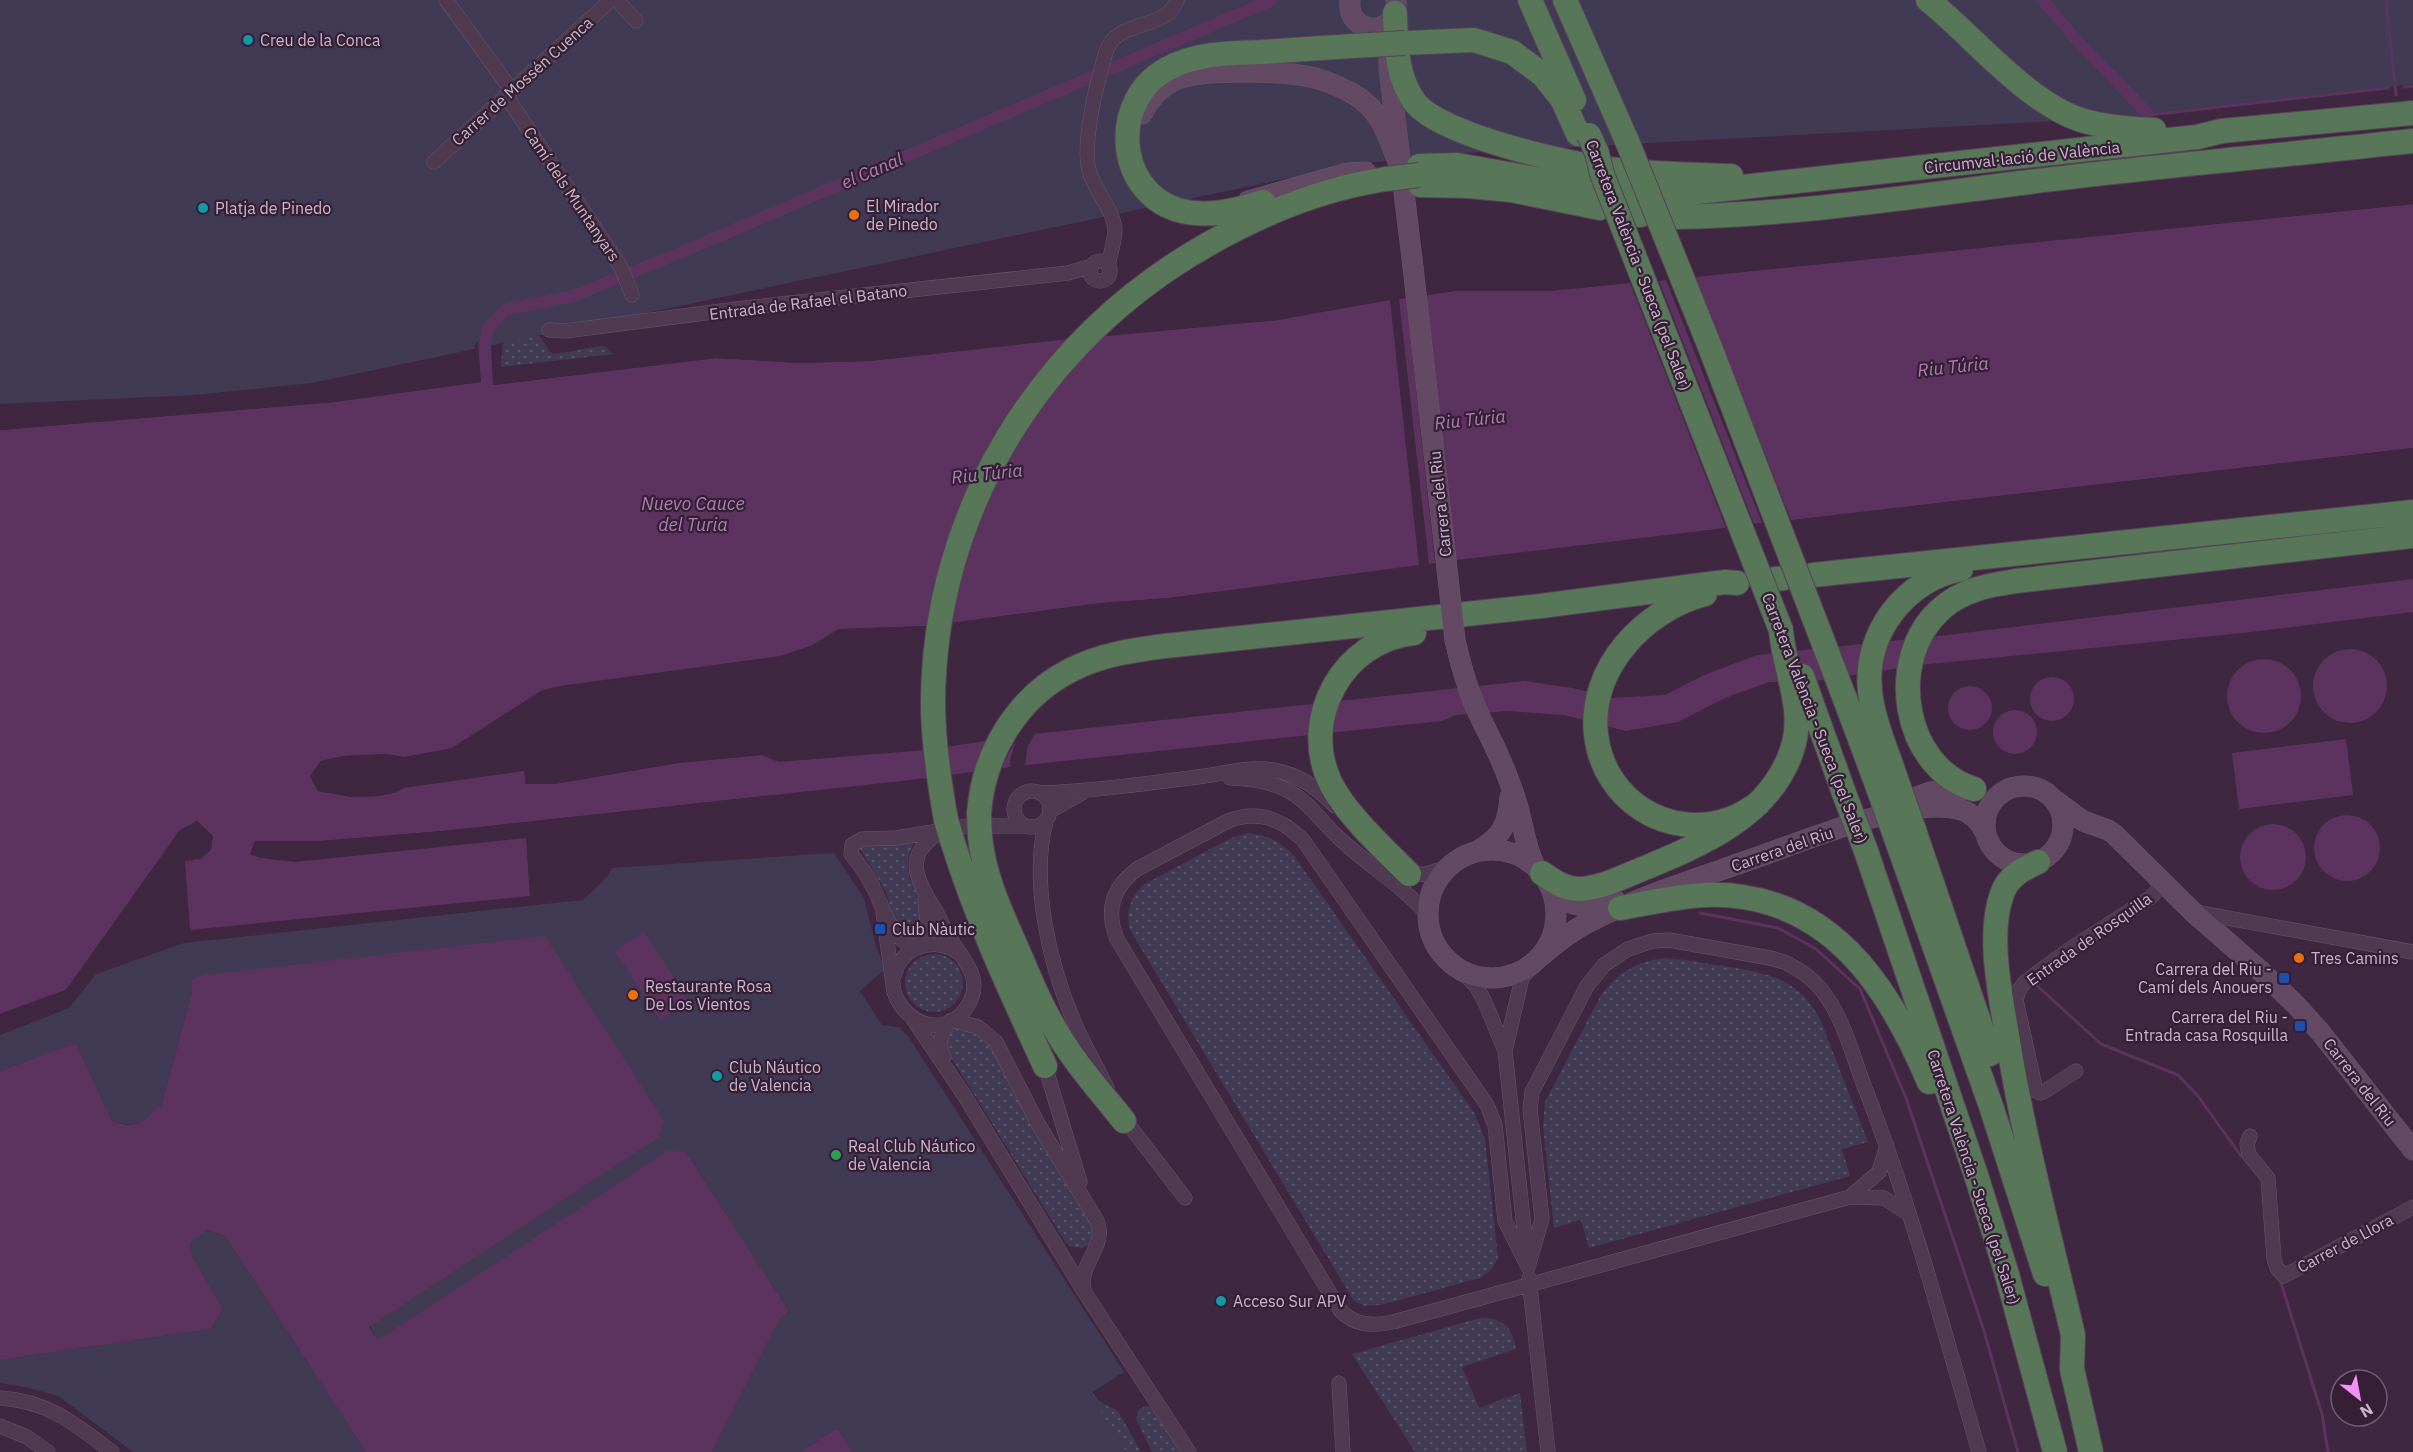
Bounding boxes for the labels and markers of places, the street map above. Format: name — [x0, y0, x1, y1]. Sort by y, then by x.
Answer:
place label: Creu de la Conca — [260, 30, 381, 50]
marker: Creu de la Conca — [241, 33, 255, 47]
place label: El Mirador de Pinedo — [866, 196, 939, 234]
place label: Platja de Pinedo — [215, 198, 331, 218]
marker: Platja de Pinedo — [196, 201, 210, 215]
marker: El Mirador de Pinedo — [847, 208, 861, 222]
place label: Club Nàutic — [892, 919, 975, 939]
marker: Club Nàutic — [873, 922, 887, 936]
place label: Tres Camins — [2311, 948, 2399, 968]
marker: Tres Camins — [2292, 951, 2306, 965]
place label: Carrera del Riu - Camí dels Anouers — [2138, 959, 2272, 997]
marker: Carrera del Riu - Camí dels Anouers — [2277, 971, 2291, 985]
place label: Restaurante Rosa De Los Vientos — [645, 976, 772, 1014]
marker: Restaurante Rosa De Los Vientos — [626, 988, 640, 1002]
place label: Carrera del Riu - Entrada casa Rosquilla — [2125, 1007, 2288, 1045]
marker: Carrera del Riu - Entrada casa Rosquilla — [2293, 1019, 2307, 1033]
place label: Club Náutico de Valencia — [729, 1057, 821, 1095]
marker: Club Náutico de Valencia — [710, 1069, 724, 1083]
place label: Real Club Náutico de Valencia — [848, 1136, 975, 1174]
marker: Real Club Náutico de Valencia — [829, 1148, 843, 1162]
place label: Acceso Sur APV — [1233, 1291, 1346, 1311]
marker: Acceso Sur APV — [1214, 1294, 1228, 1308]

